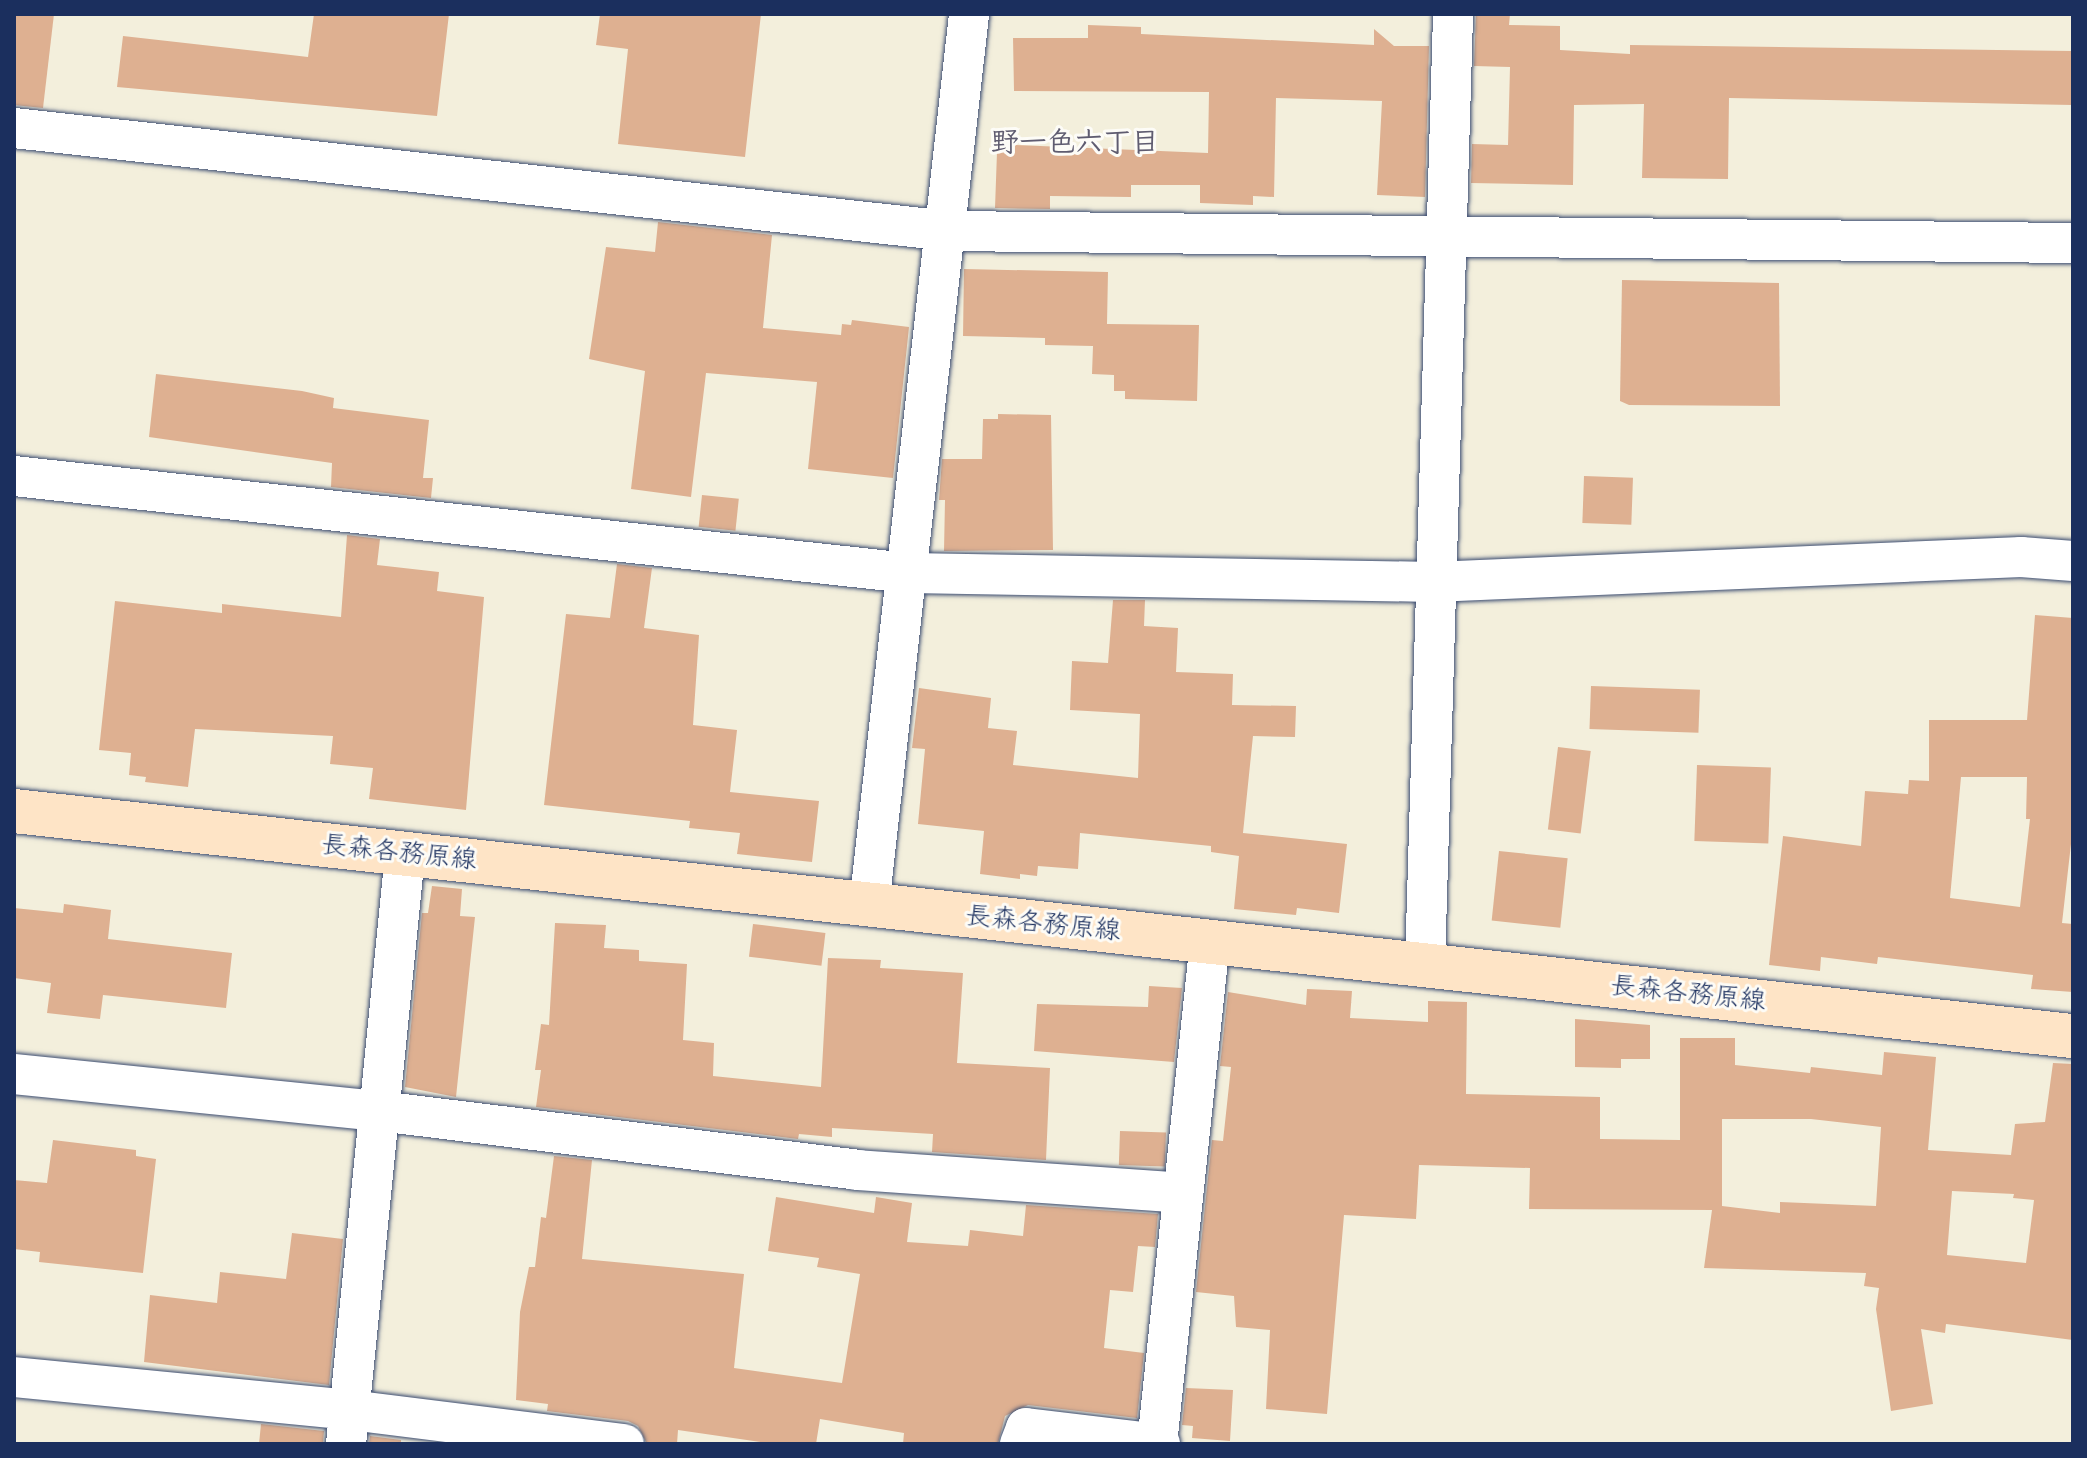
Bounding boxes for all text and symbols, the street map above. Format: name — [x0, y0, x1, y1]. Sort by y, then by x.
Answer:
district label: 野一色六丁目 — [991, 125, 1159, 159]
street label: 長森各務原線 — [320, 829, 478, 877]
street label: 長森各務原線 — [964, 900, 1122, 948]
street label: 長森各務原線 — [1609, 970, 1767, 1018]

